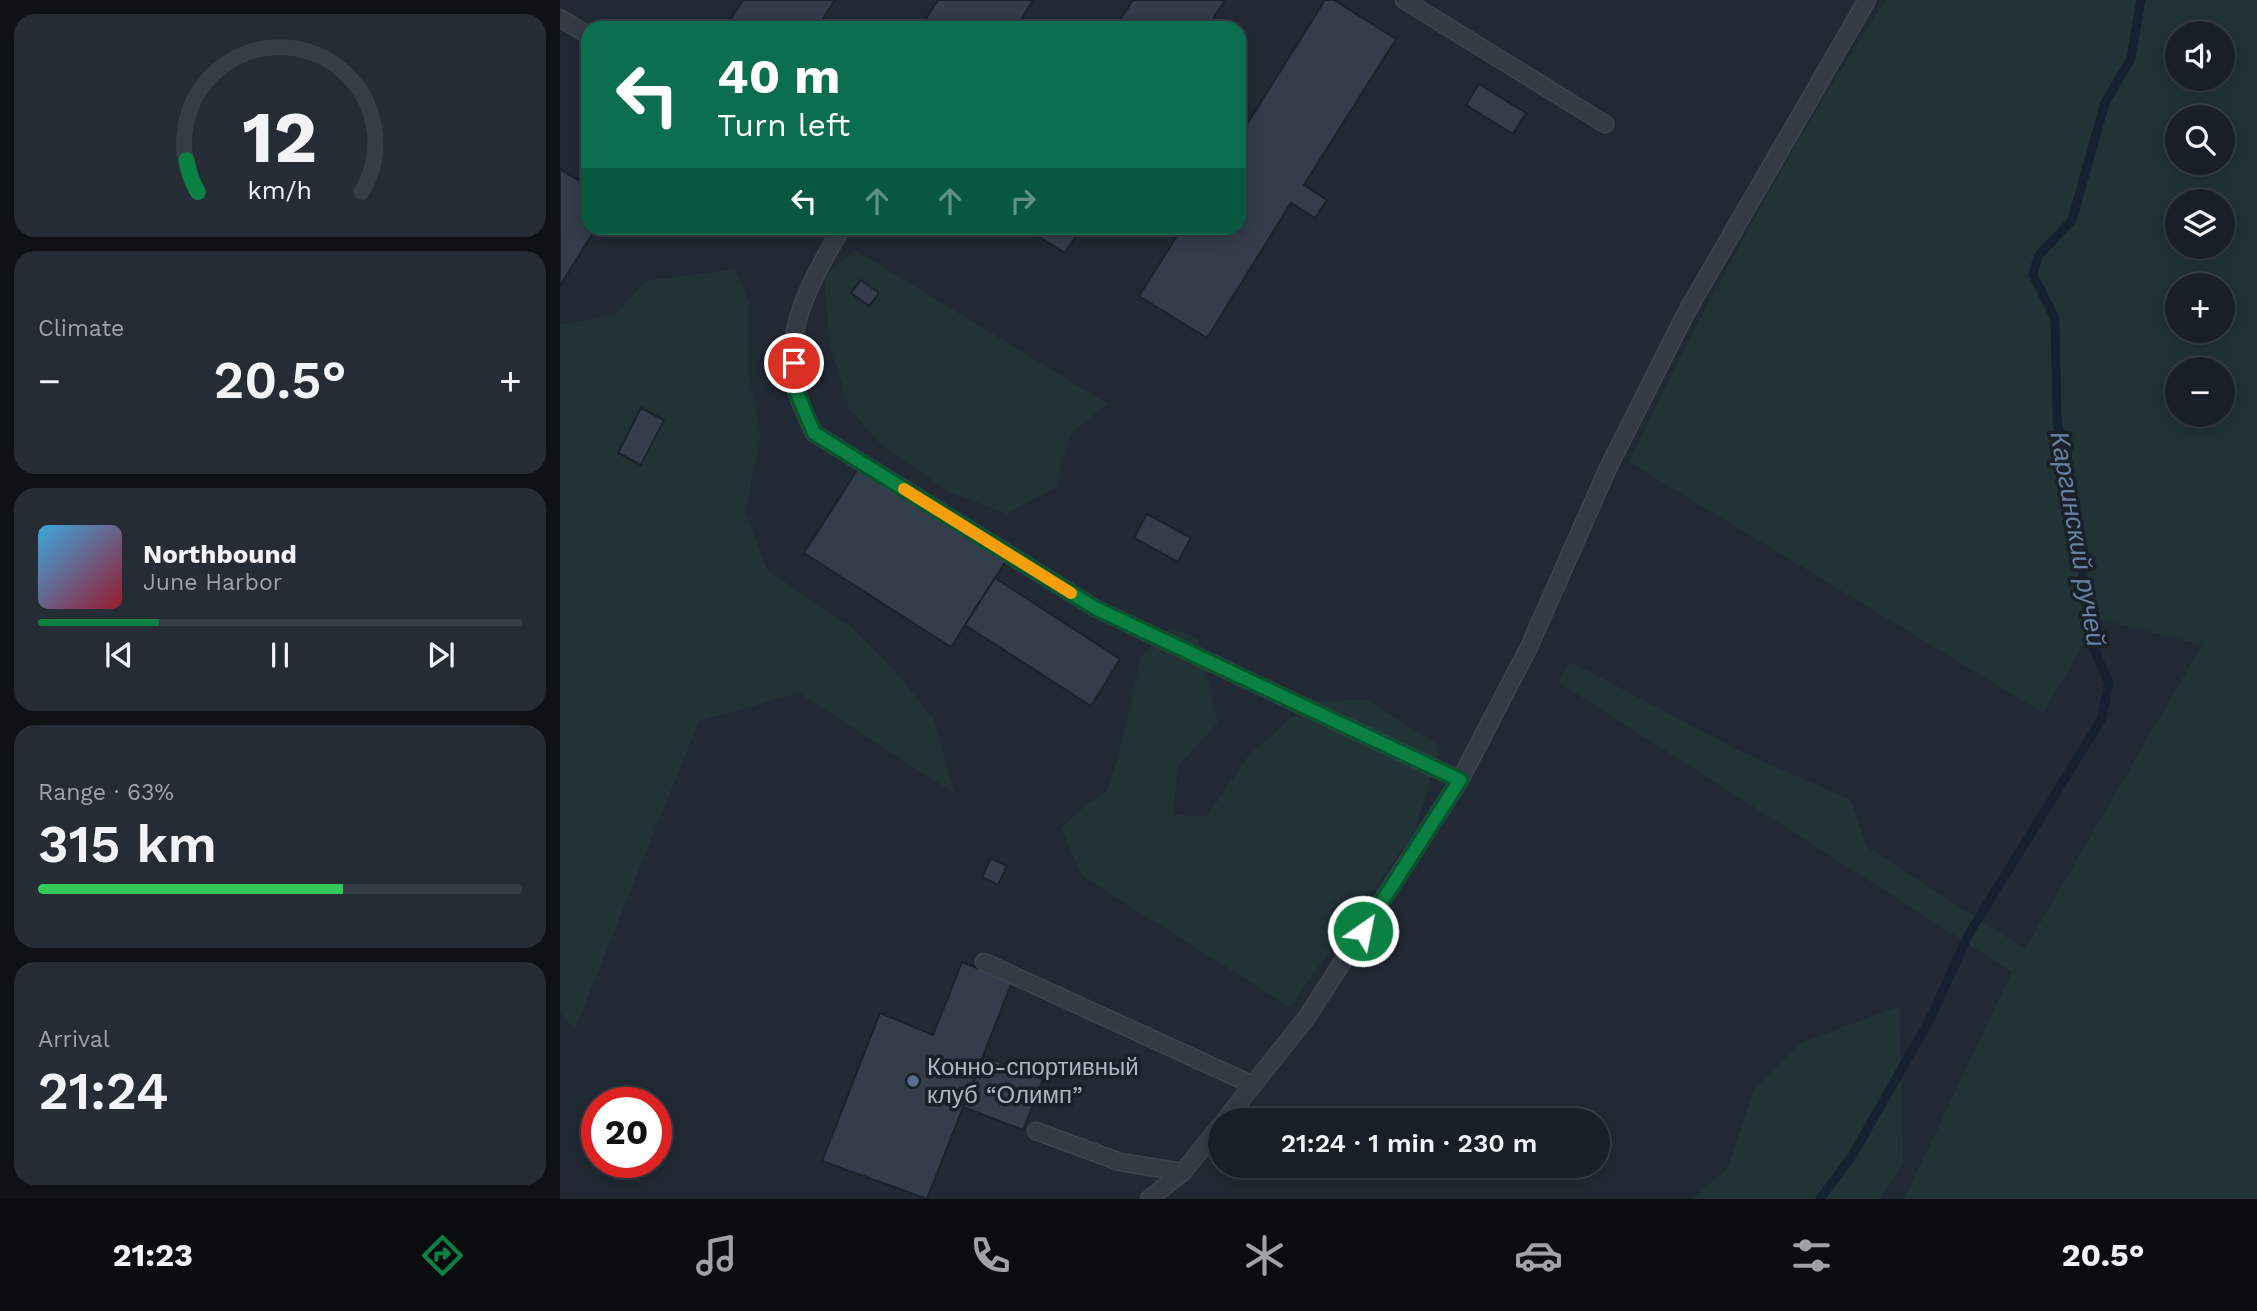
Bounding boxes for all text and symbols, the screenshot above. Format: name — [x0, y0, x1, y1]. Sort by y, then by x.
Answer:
map controls — [2165, 21, 2235, 427]
button: sound — [2165, 21, 2235, 91]
text: 40 m — [717, 47, 840, 105]
icon: left — [602, 49, 693, 140]
text: 12 — [243, 94, 317, 180]
button: search — [2165, 105, 2235, 175]
text: Turn left — [717, 106, 850, 144]
text: km/h — [248, 175, 312, 204]
icon: left — [785, 182, 823, 220]
icon: ahead — [858, 182, 896, 220]
icon: ahead — [931, 182, 969, 220]
icon: right — [1004, 182, 1042, 220]
button: layers — [2165, 189, 2235, 259]
button: + — [2165, 273, 2235, 343]
text: Climate — [38, 315, 124, 342]
pin — [764, 333, 824, 393]
icon: arrive — [775, 344, 813, 382]
text: 20.5° — [214, 350, 346, 411]
button: − — [2165, 357, 2235, 427]
text: − — [38, 359, 61, 403]
text: + — [499, 359, 522, 403]
water label: Каргинский ручей — [2044, 429, 2112, 649]
text: Northbound — [143, 539, 297, 569]
text: June Harbor — [143, 569, 282, 596]
icon: previous — [100, 636, 138, 674]
icon: pause — [261, 636, 299, 674]
icon: next — [422, 636, 460, 674]
text: Range · 63% — [38, 779, 174, 806]
text: 315 km — [38, 814, 217, 875]
position arrow — [1326, 894, 1400, 968]
text: Arrival — [38, 1026, 110, 1053]
place label: Конно-спортивный клуб “Олимп” — [927, 1053, 1139, 1109]
text: 21:24 — [38, 1061, 169, 1122]
marker: Конно-спортивный клуб “Олимп” — [905, 1073, 921, 1089]
speed limit sign: 20 — [581, 1087, 672, 1178]
text: 21:24 · 1 min · 230 m — [1281, 1128, 1537, 1158]
icon: directions — [418, 1231, 467, 1280]
icon: music — [692, 1231, 741, 1280]
icon: phone — [966, 1231, 1015, 1280]
icon: climate — [1240, 1231, 1289, 1280]
icon: car — [1514, 1231, 1563, 1280]
icon: filters — [1787, 1231, 1836, 1280]
text: 21:23 — [112, 1236, 193, 1274]
text: 20.5° — [2061, 1236, 2145, 1274]

